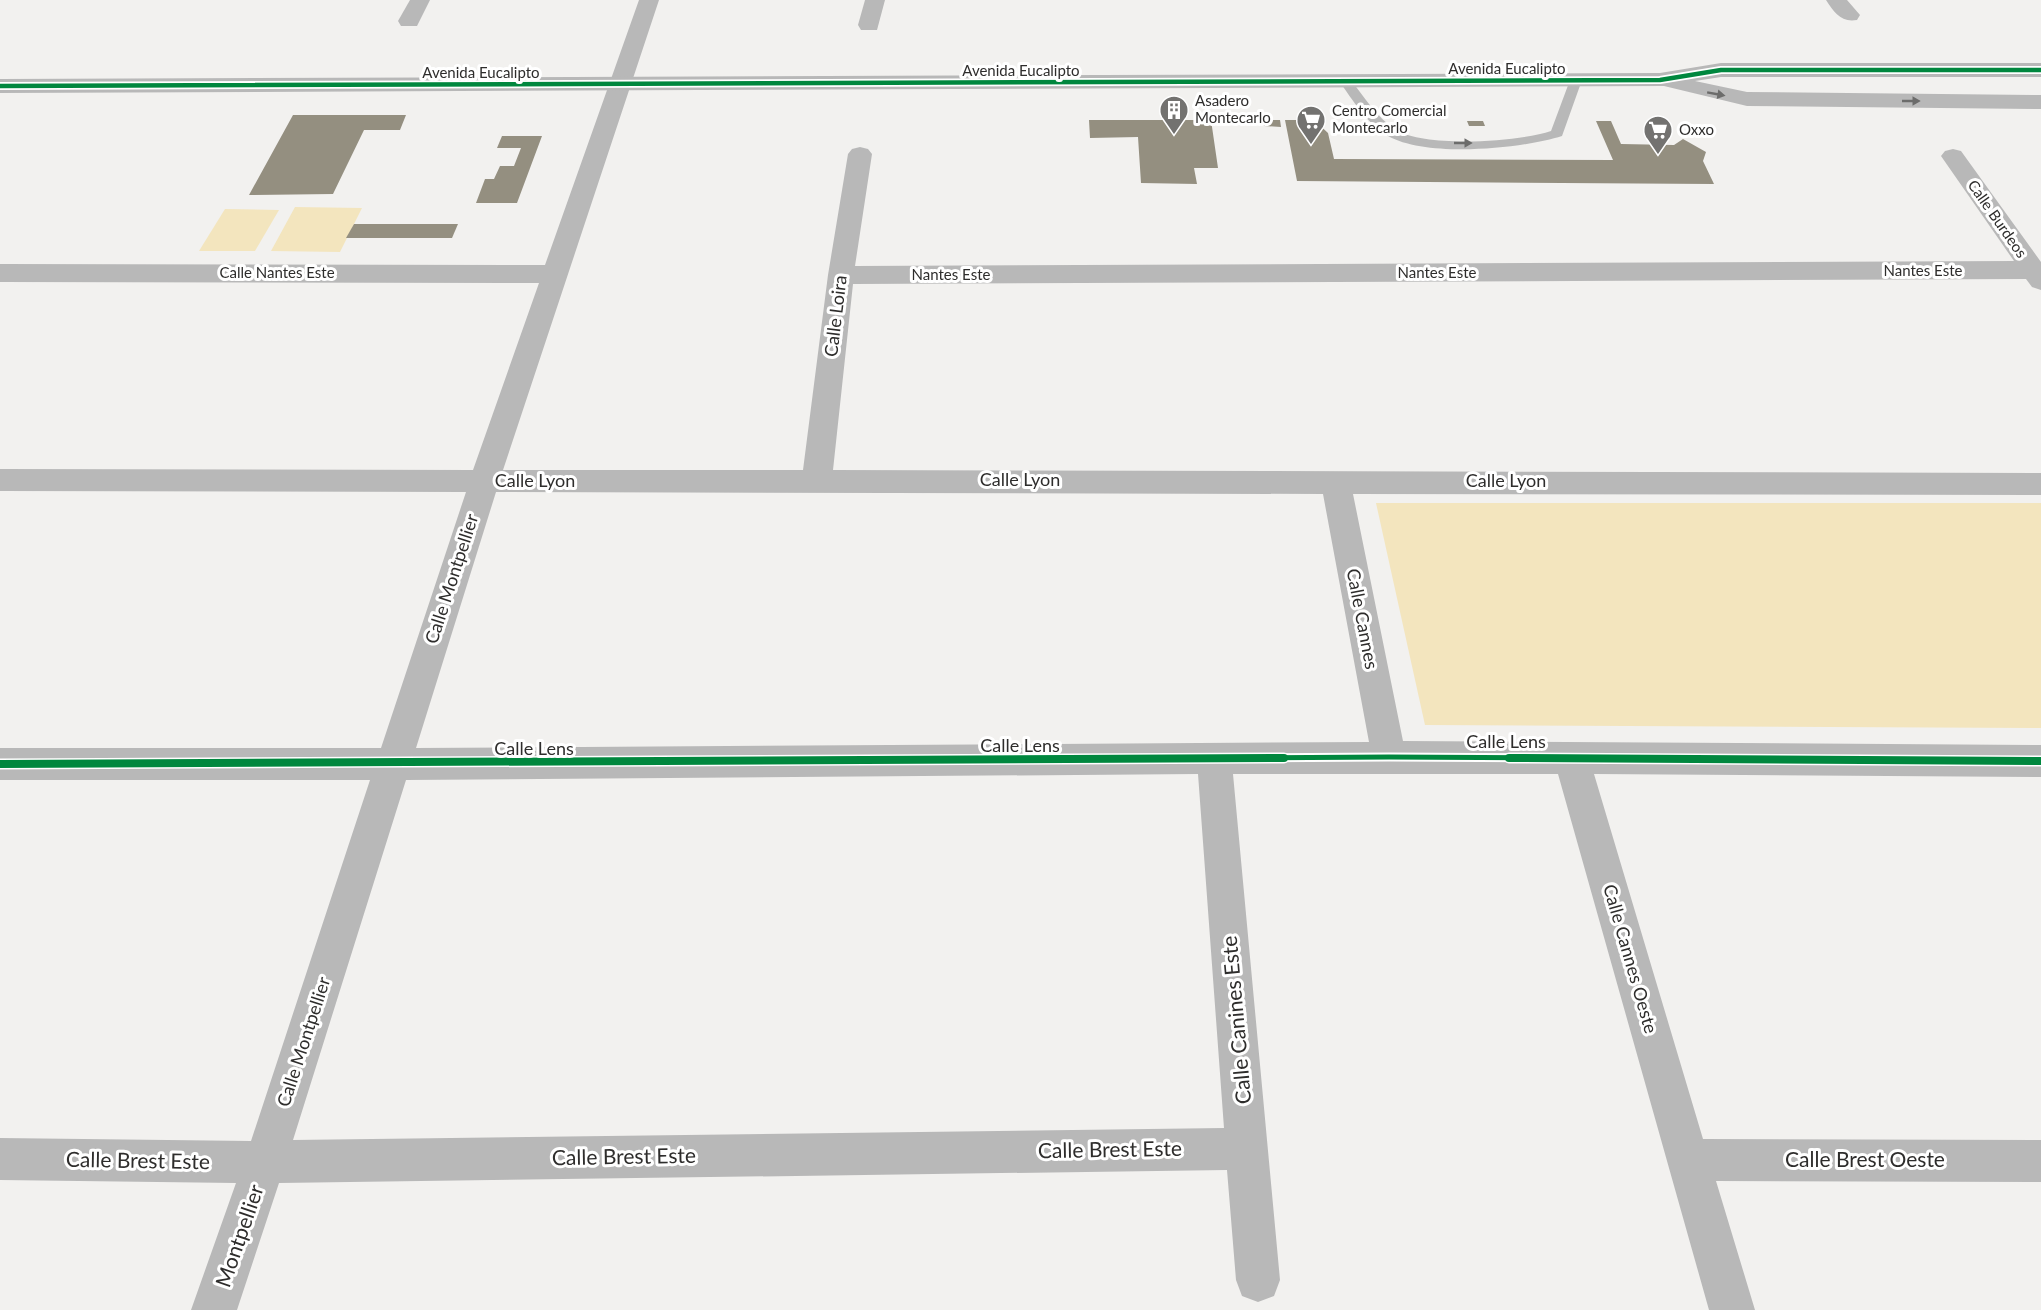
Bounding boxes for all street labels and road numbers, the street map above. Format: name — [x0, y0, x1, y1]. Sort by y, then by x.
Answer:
street label: Avenida Eucalipto — [1448, 59, 1566, 77]
street label: Avenida Eucalipto — [962, 61, 1080, 79]
street label: Avenida Eucalipto — [422, 63, 540, 81]
street label: Calle Burdeos — [1964, 176, 2031, 261]
street label: Nantes Este — [1884, 261, 1962, 279]
street label: Calle Nantes Este — [219, 263, 335, 281]
street label: Nantes Este — [1398, 263, 1476, 281]
street label: Nantes Este — [912, 265, 990, 283]
street label: Calle Loira — [819, 274, 851, 358]
street label: Calle Lyon — [980, 468, 1060, 490]
street label: Calle Lyon — [495, 469, 575, 491]
street label: Calle Lyon — [1466, 469, 1546, 491]
street label: Calle Montpellier — [420, 511, 483, 646]
street label: Calle Cannes — [1342, 567, 1384, 671]
street label: Calle Lens — [1466, 730, 1546, 752]
street label: Calle Lens — [980, 734, 1060, 756]
street label: Calle Lens — [494, 737, 574, 759]
street label: Calle Cannes Oeste — [1599, 882, 1663, 1036]
street label: Calle Canines Este — [1216, 935, 1255, 1105]
street label: Calle Montpellier — [272, 974, 335, 1109]
street label: Calle Brest Este — [1038, 1135, 1182, 1162]
street label: Calle Brest Este — [552, 1142, 696, 1169]
street label: Calle Brest Este — [66, 1146, 210, 1173]
street label: Calle Brest Oeste — [1785, 1146, 1945, 1171]
street label: Montpellier — [209, 1181, 268, 1290]

